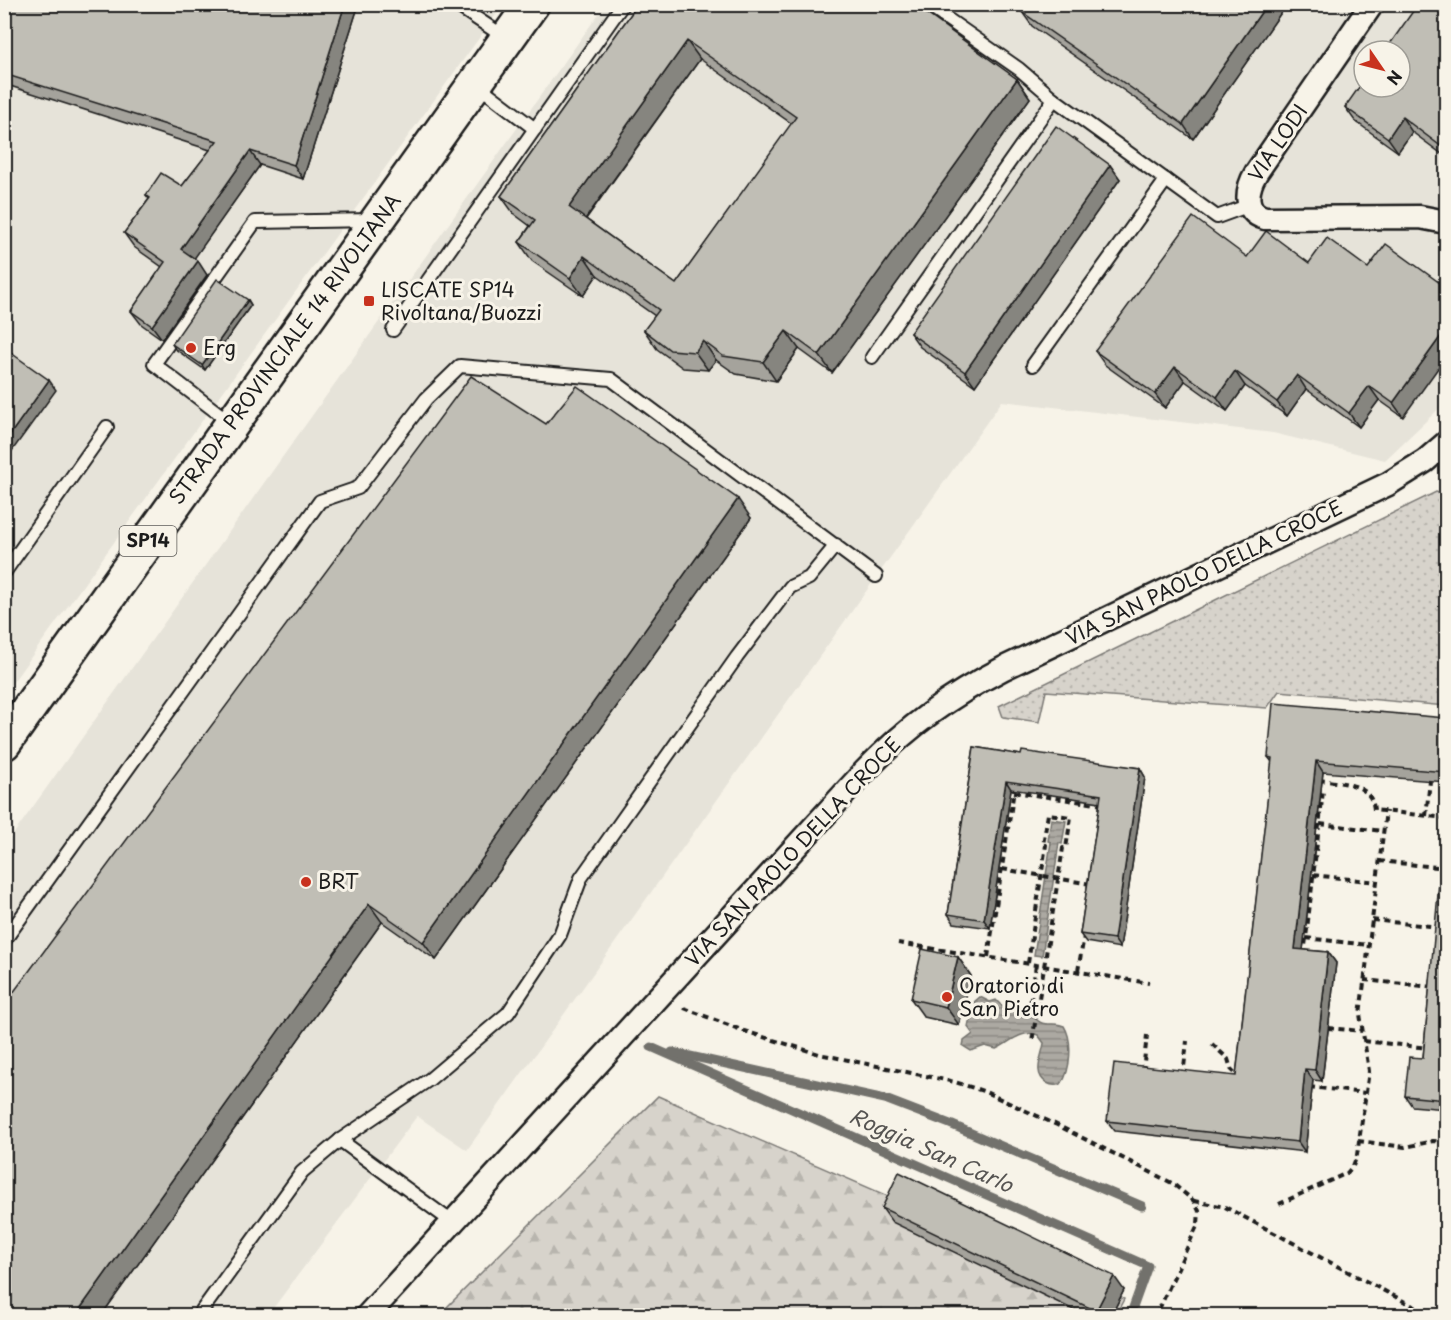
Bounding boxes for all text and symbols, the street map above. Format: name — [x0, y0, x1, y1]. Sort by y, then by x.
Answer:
north arrow — [1352, 39, 1412, 99]
text: N — [1382, 66, 1409, 90]
street label: VIA LODI — [1240, 98, 1314, 187]
street label: STRADA PROVINCIALE 14 RIVOLTANA — [161, 187, 407, 510]
place label: LISCATE SP14 Rivoltana/Buozzi — [381, 274, 542, 327]
marker: LISCATE SP14 Rivoltana/Buozzi — [362, 294, 376, 308]
place label: Erg — [203, 332, 236, 362]
marker: Erg — [184, 341, 198, 355]
street label: VIA SAN PAOLO DELLA CROCE — [1060, 492, 1347, 652]
road number: SP14 — [120, 526, 176, 556]
street label: VIA SAN PAOLO DELLA CROCE — [677, 730, 907, 973]
place label: BRT — [318, 866, 359, 896]
marker: BRT — [299, 875, 313, 889]
place label: Oratorio di San Pietro — [959, 970, 1064, 1023]
marker: Oratorio di San Pietro — [940, 990, 954, 1004]
water label: Roggia San Carlo — [845, 1099, 1020, 1200]

